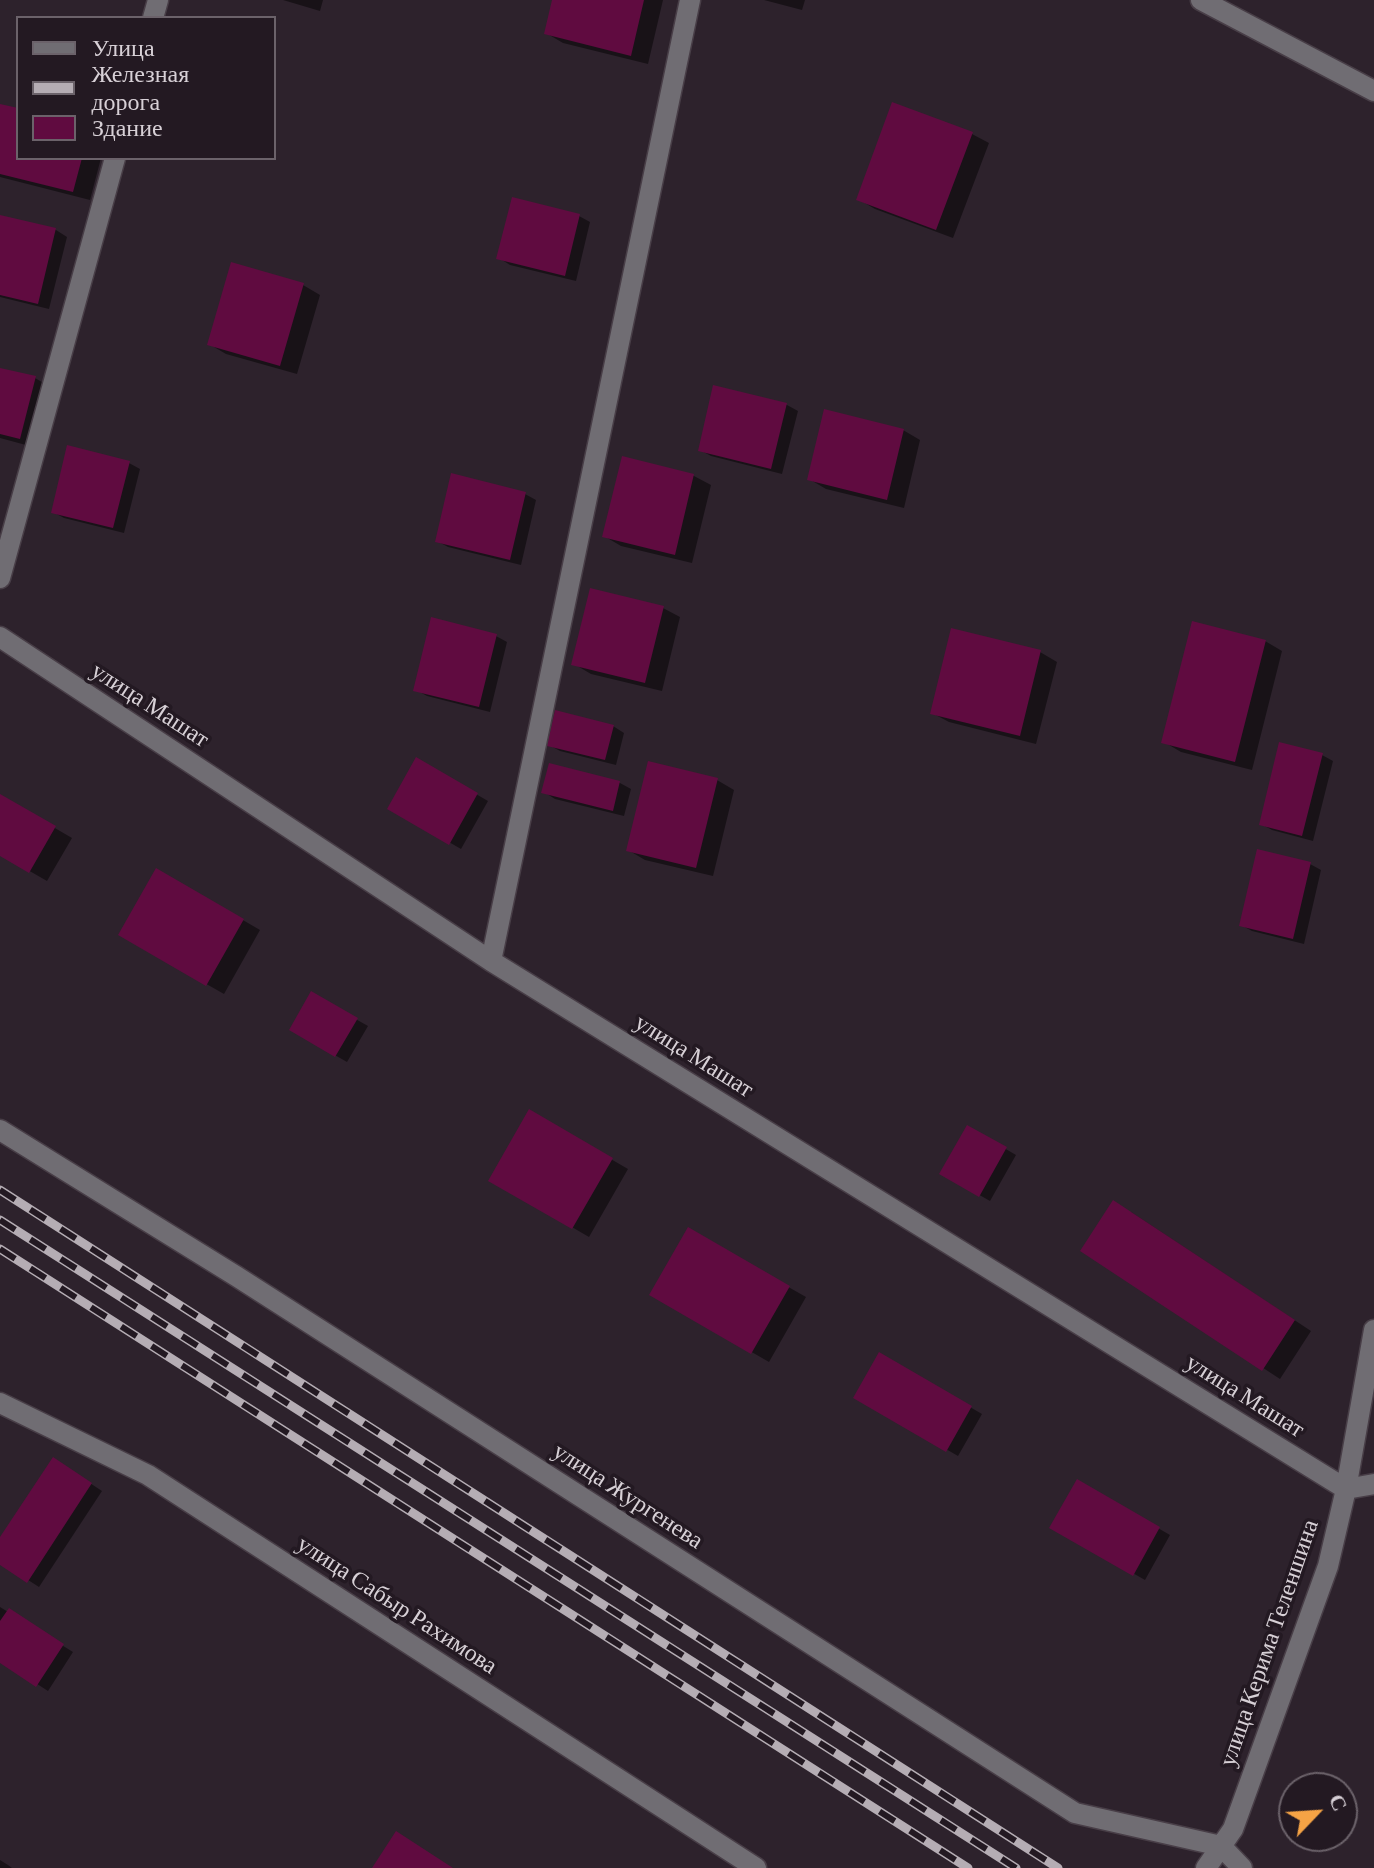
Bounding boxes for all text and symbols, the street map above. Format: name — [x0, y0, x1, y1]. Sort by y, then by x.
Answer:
legend — [16, 16, 276, 160]
text: Улица — [92, 34, 155, 61]
text: Железная дорога — [91, 60, 189, 115]
text: Здание — [92, 114, 163, 141]
street label: улица Машат — [86, 656, 214, 754]
street label: улица Машат — [629, 1008, 759, 1104]
street label: улица Машат — [1180, 1348, 1310, 1444]
street label: улица Жургенева — [547, 1437, 709, 1555]
street label: улица Керима Теленшина — [1213, 1516, 1325, 1770]
street label: улица Сабыр Рахимова — [291, 1529, 503, 1681]
north arrow — [1278, 1772, 1358, 1852]
text: С — [1324, 1790, 1353, 1815]

